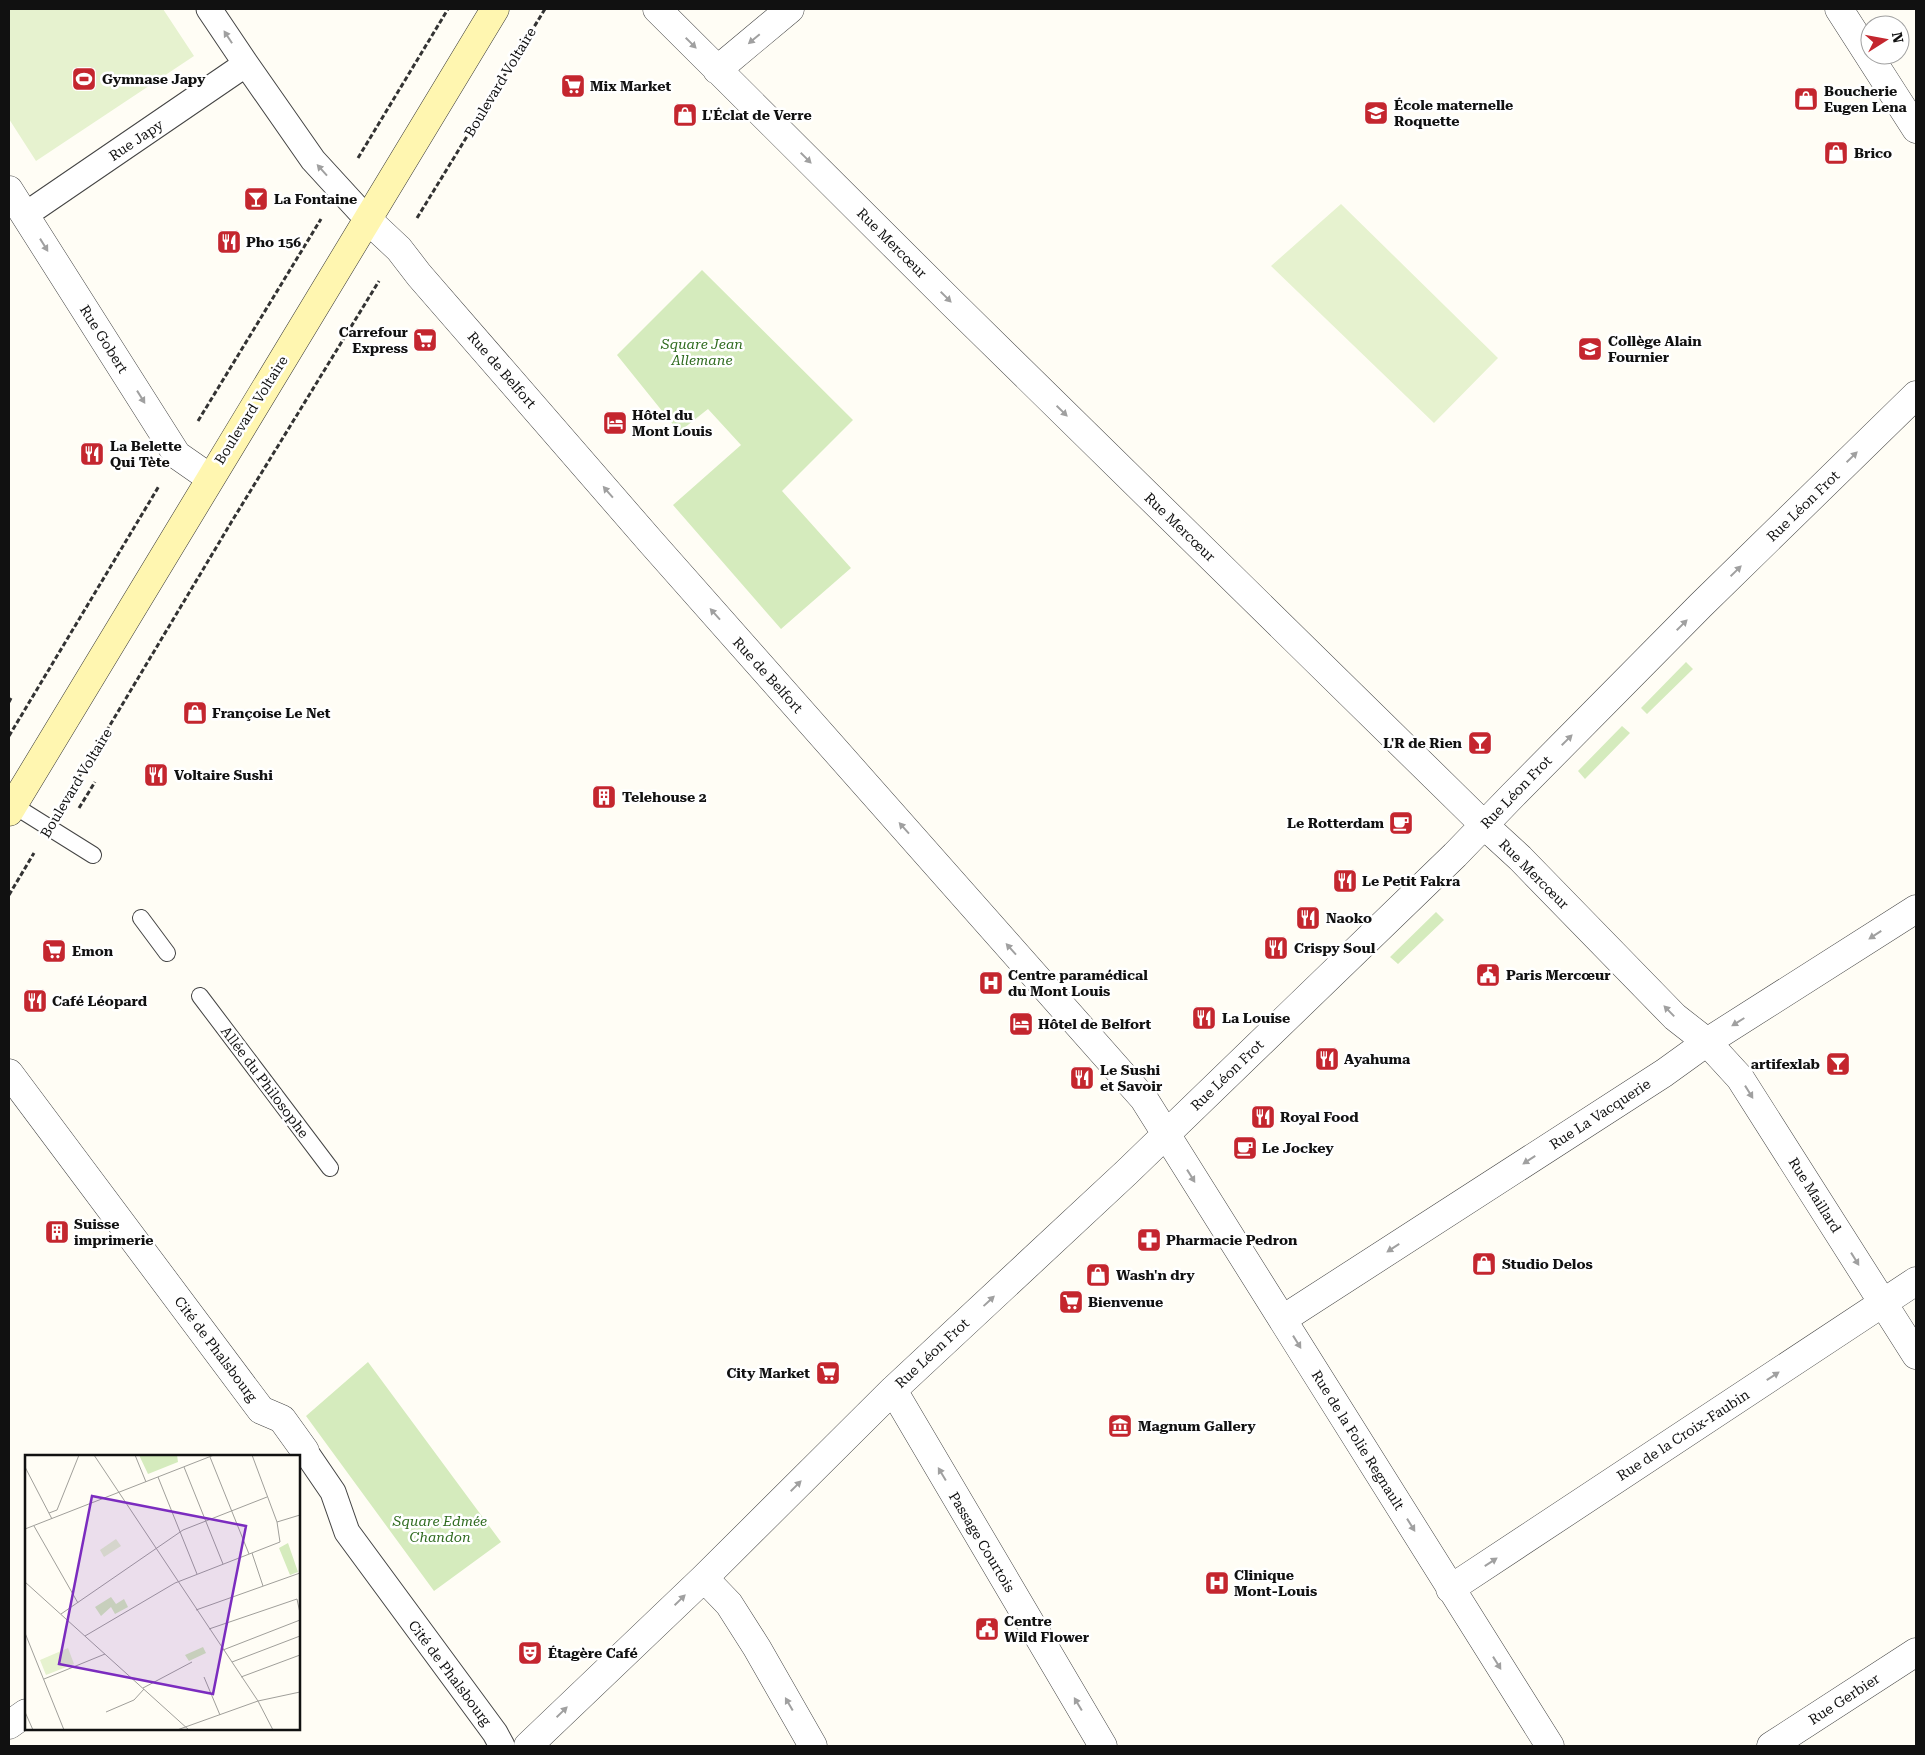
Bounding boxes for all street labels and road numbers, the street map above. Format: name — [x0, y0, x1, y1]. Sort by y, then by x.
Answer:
street label: Boulevard Voltaire — [461, 24, 539, 140]
street label: Rue Japy — [106, 116, 167, 164]
street label: Rue Mercœur — [854, 205, 930, 281]
street label: Rue Gobert — [77, 302, 131, 376]
street label: Rue de Belfort — [464, 328, 540, 412]
street label: Boulevard Voltaire — [211, 353, 291, 467]
street label: Rue Léon Frot — [1763, 467, 1843, 545]
street label: Rue Mercœur — [1141, 489, 1219, 565]
street label: Rue de Belfort — [730, 634, 806, 716]
street label: Boulevard Voltaire — [37, 725, 115, 841]
street label: Rue Léon Frot — [1477, 752, 1555, 832]
street label: Rue Mercœur — [1496, 836, 1572, 912]
street label: Allée du Philosophe — [218, 1023, 312, 1141]
street label: Rue Léon Frot — [1187, 1036, 1267, 1114]
street label: Rue La Vacquerie — [1547, 1075, 1654, 1152]
street label: Rue Maillard — [1786, 1155, 1844, 1236]
street label: Cité de Phalsbourg — [171, 1293, 261, 1405]
street label: Rue Léon Frot — [892, 1315, 972, 1391]
street label: Rue de la Folie Regnault — [1308, 1367, 1408, 1513]
street label: Rue de la Croix-Faubin — [1614, 1386, 1752, 1484]
street label: Passage Courtois — [946, 1489, 1018, 1595]
street label: Cité de Phalsbourg — [405, 1617, 495, 1729]
street label: Rue Gerbier — [1806, 1670, 1883, 1728]

